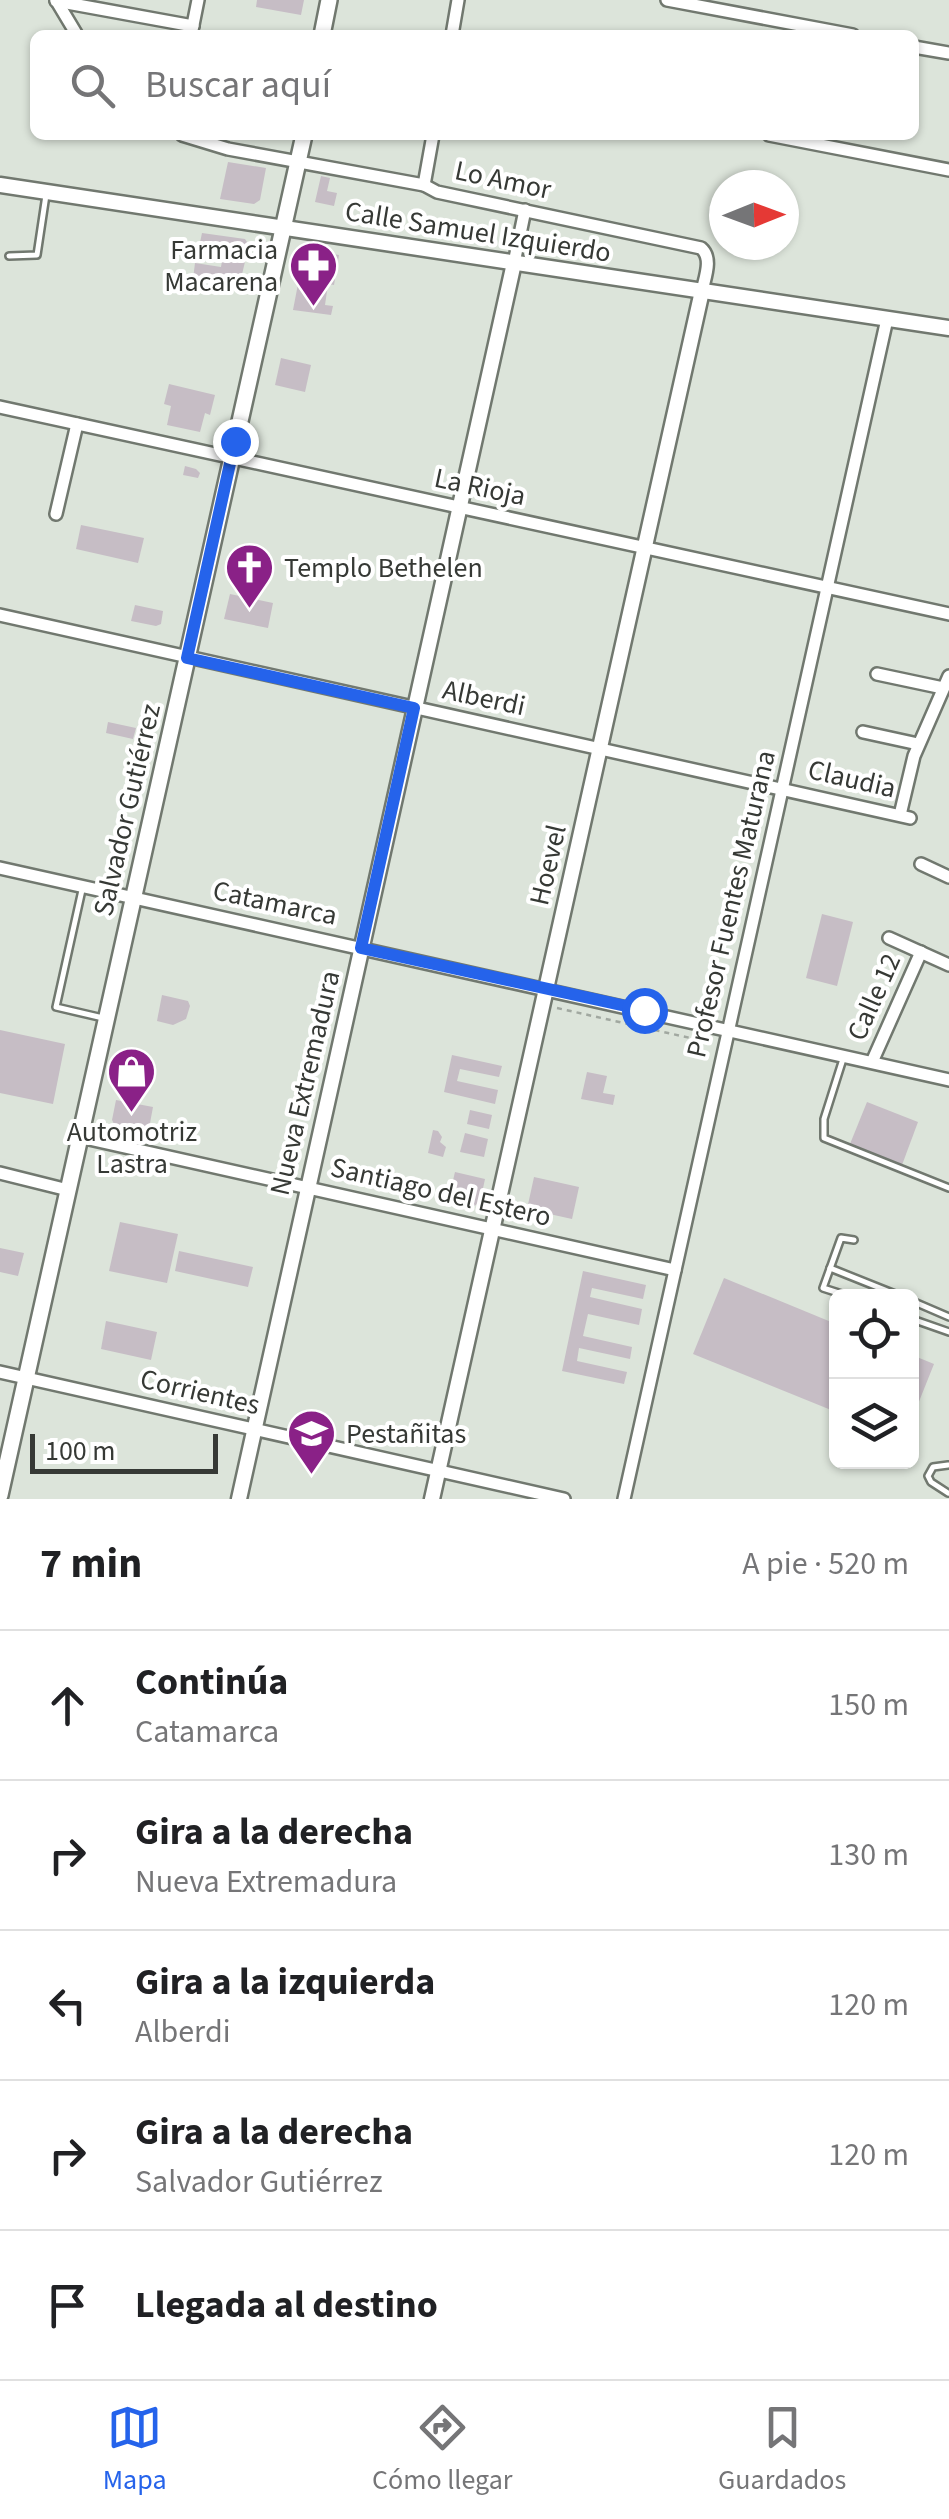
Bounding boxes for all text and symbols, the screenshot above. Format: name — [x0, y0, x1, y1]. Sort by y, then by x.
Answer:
search box — [30, 30, 919, 140]
icon: search — [65, 58, 120, 113]
text: Buscar aquí — [145, 58, 331, 112]
street label: Lo Amor — [451, 150, 555, 210]
north arrow — [709, 170, 799, 260]
street label: Calle Samuel Izquierdo — [342, 191, 614, 273]
place label: Farmacia Macarena — [164, 230, 278, 302]
pharmacy icon: Farmacia Macarena — [287, 240, 339, 308]
route end — [213, 419, 259, 465]
street label: La Rioja — [431, 458, 529, 516]
church icon: Templo Bethelen — [223, 542, 275, 610]
place label: Templo Bethelen — [284, 548, 483, 588]
street label: Alberdi — [439, 670, 529, 726]
street label: Salvador Gutiérrez — [83, 700, 171, 920]
street label: Profesor Fuentes Maturana — [676, 747, 786, 1061]
street label: Claudia — [804, 750, 900, 808]
street label: Hoevel — [519, 821, 577, 909]
street label: Catamarca — [209, 870, 341, 936]
street label: Calle 12 — [837, 947, 911, 1047]
street label: Nueva Extremadura — [260, 967, 350, 1199]
route start — [622, 988, 668, 1034]
shop icon: Automotriz Lastra — [106, 1046, 158, 1114]
place label: Automotriz Lastra — [67, 1112, 197, 1184]
street label: Santiago del Estero — [327, 1147, 555, 1237]
map controls — [829, 1289, 919, 1469]
button: locate — [829, 1289, 919, 1379]
street label: Corrientes — [136, 1359, 264, 1425]
button: layers — [829, 1379, 919, 1469]
school or university icon: Pestañitas — [285, 1408, 337, 1476]
place label: Pestañitas — [346, 1414, 466, 1454]
scale bar — [30, 1429, 218, 1474]
text: 100 m — [45, 1431, 116, 1471]
text: 7 min — [40, 1534, 142, 1594]
text: A pie · 520 m — [742, 1541, 909, 1587]
text: Continúa — [135, 1655, 288, 1709]
icon: ahead — [40, 1678, 95, 1733]
text: 150 m — [828, 1682, 909, 1728]
text: Catamarca — [135, 1709, 279, 1755]
text: Gira a la derecha — [135, 1805, 413, 1859]
icon: right — [40, 1828, 95, 1883]
text: 130 m — [828, 1832, 909, 1878]
text: Nueva Extremadura — [135, 1859, 397, 1905]
text: Gira a la izquierda — [135, 1955, 435, 2009]
icon: left — [40, 1978, 95, 2033]
text: 120 m — [828, 1982, 909, 2028]
text: Alberdi — [135, 2009, 231, 2055]
text: Gira a la derecha — [135, 2105, 413, 2159]
icon: right — [40, 2128, 95, 2183]
text: 120 m — [828, 2132, 909, 2178]
text: Salvador Gutiérrez — [135, 2159, 383, 2205]
icon: arrive — [40, 2278, 95, 2333]
text: Llegada al destino — [135, 2278, 438, 2332]
tab: Mapa — [103, 2400, 167, 2500]
tab: Cómo llegar — [372, 2400, 513, 2500]
tab: Guardados — [718, 2400, 846, 2500]

